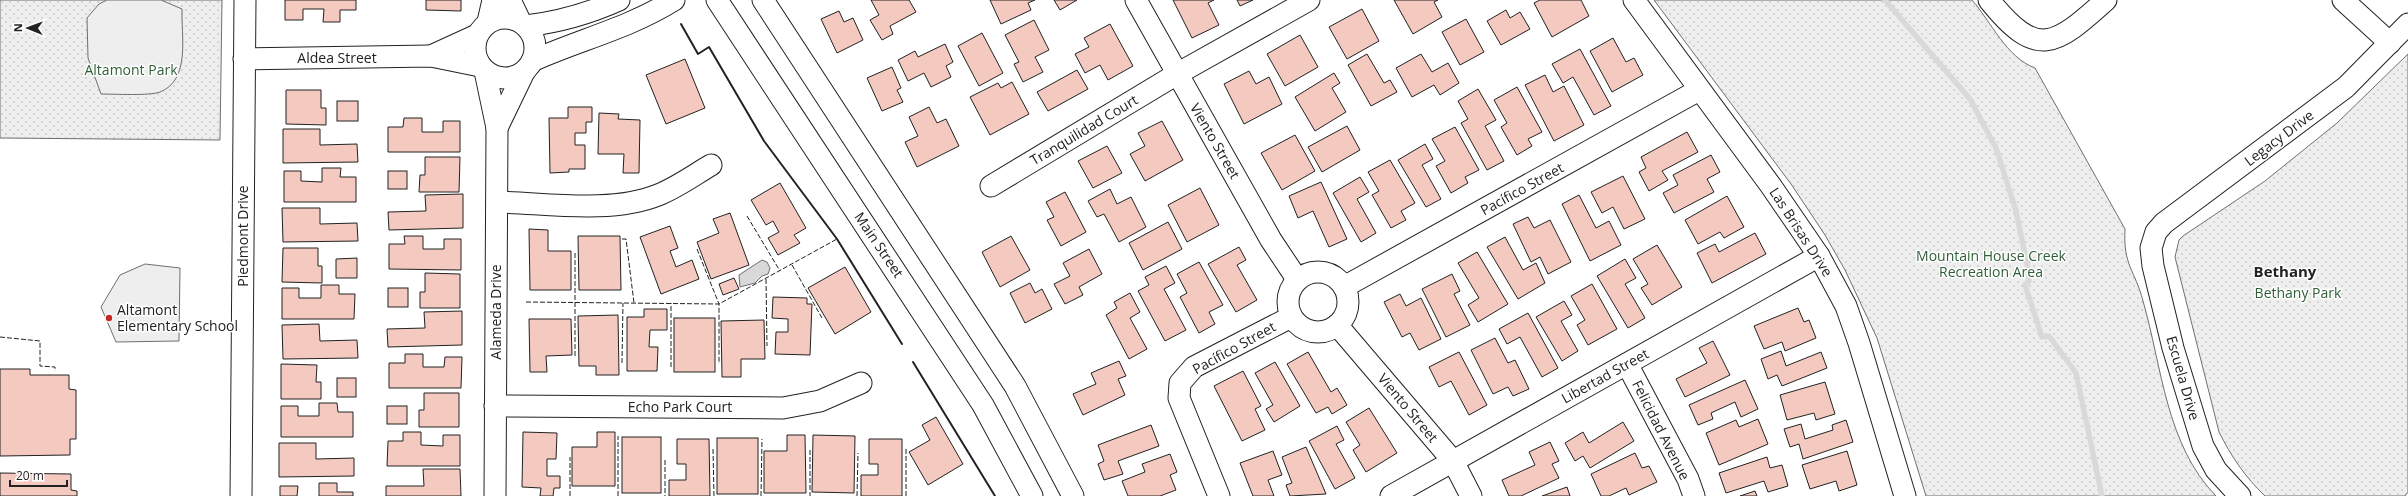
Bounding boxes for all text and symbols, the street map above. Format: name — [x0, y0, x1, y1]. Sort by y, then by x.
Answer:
north arrow — [8, 8, 48, 48]
text: N — [10, 23, 25, 32]
street label: Aldea Street — [297, 48, 377, 67]
park label: Altamont Park — [84, 60, 178, 79]
street label: Tranquilidad Court — [1026, 90, 1141, 169]
street label: Viento Street — [1186, 99, 1245, 182]
street label: Legacy Drive — [2240, 105, 2317, 170]
street label: Pacífico Street — [1477, 158, 1567, 219]
street label: Las Brisas Drive — [1765, 183, 1837, 280]
street label: Piedmont Drive — [233, 185, 252, 287]
street label: Main Street — [851, 208, 908, 281]
park label: Mountain House Creek Recreation Area — [1916, 246, 2067, 281]
district label: Bethany — [2254, 261, 2317, 281]
street label: Alameda Drive — [486, 264, 505, 360]
park label: Bethany Park — [2255, 283, 2342, 302]
place label: Altamont Elementary School — [117, 300, 238, 335]
marker: Altamont Elementary School — [104, 313, 114, 323]
street label: Pacífico Street — [1189, 317, 1279, 378]
street label: Escuela Drive — [2162, 334, 2205, 422]
street label: Libertad Street — [1558, 344, 1652, 407]
street label: Viento Street — [1374, 369, 1443, 446]
street label: Felicidad Avenue — [1628, 377, 1695, 483]
street label: Echo Park Court — [628, 397, 732, 416]
scale bar — [10, 462, 67, 488]
text: 20 m — [16, 467, 44, 484]

